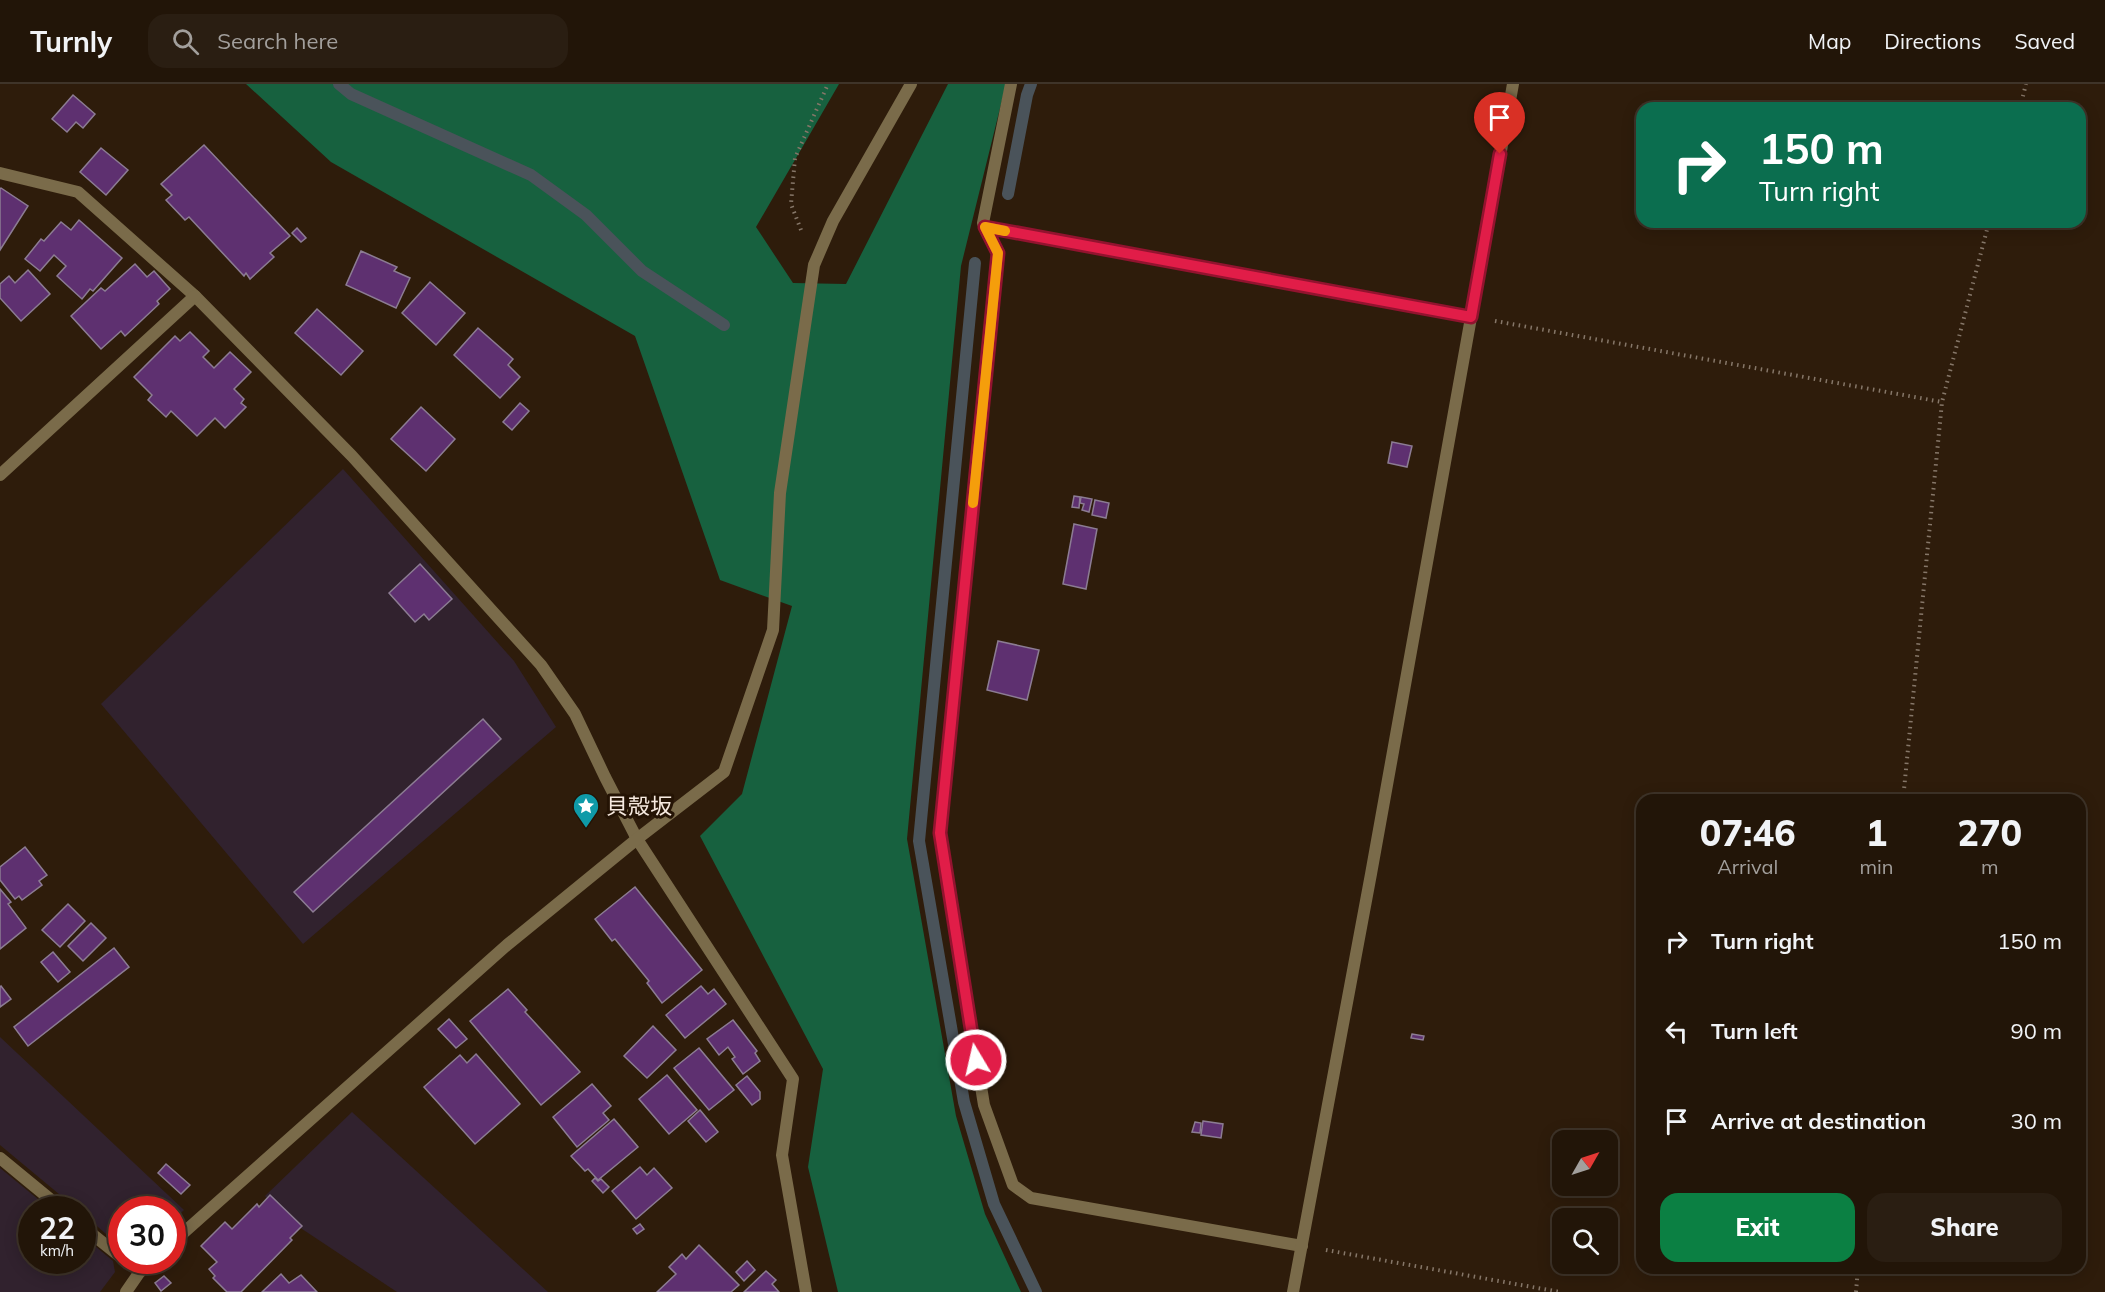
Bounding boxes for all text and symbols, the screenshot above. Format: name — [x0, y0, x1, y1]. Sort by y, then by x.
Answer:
search box — [148, 14, 568, 68]
text: Turnly — [30, 24, 112, 59]
icon: search — [169, 25, 202, 58]
text: Search here — [217, 27, 338, 55]
text: Map — [1808, 28, 1851, 54]
text: Directions — [1884, 28, 1981, 54]
text: Saved — [2014, 28, 2075, 54]
pin — [1474, 92, 1525, 154]
icon: arrive — [1483, 101, 1516, 134]
text: 150 m — [1759, 122, 1884, 175]
icon: right — [1660, 126, 1738, 204]
text: Turn right — [1759, 174, 1879, 208]
place icon: 貝殻坂 — [571, 791, 601, 829]
place label: 貝殻坂 — [606, 792, 672, 820]
text: 07:46 — [1700, 810, 1796, 855]
text: 1 — [1866, 810, 1887, 855]
text: 270 — [1957, 810, 2022, 855]
text: Arrival — [1717, 854, 1778, 879]
text: min — [1859, 854, 1894, 879]
text: m — [1981, 854, 1999, 879]
icon: right — [1660, 925, 1693, 958]
text: Turn right — [1711, 927, 1814, 955]
text: 150 m — [1997, 927, 2062, 955]
icon: left — [1660, 1015, 1693, 1048]
text: Turn left — [1711, 1017, 1798, 1045]
text: 90 m — [2011, 1017, 2062, 1045]
position arrow — [944, 1028, 1008, 1092]
icon: arrive — [1660, 1105, 1693, 1138]
text: Arrive at destination — [1711, 1107, 1926, 1135]
text: 30 m — [2011, 1107, 2062, 1135]
north arrow — [1552, 1130, 1618, 1196]
map controls — [1552, 1130, 1618, 1274]
button: Exit — [1660, 1193, 1855, 1262]
button: Share — [1867, 1193, 2062, 1262]
speed limit sign: 30 — [108, 1196, 186, 1274]
button: search — [1552, 1208, 1618, 1274]
text: 22 — [39, 1209, 75, 1247]
text: km/h — [40, 1241, 74, 1260]

